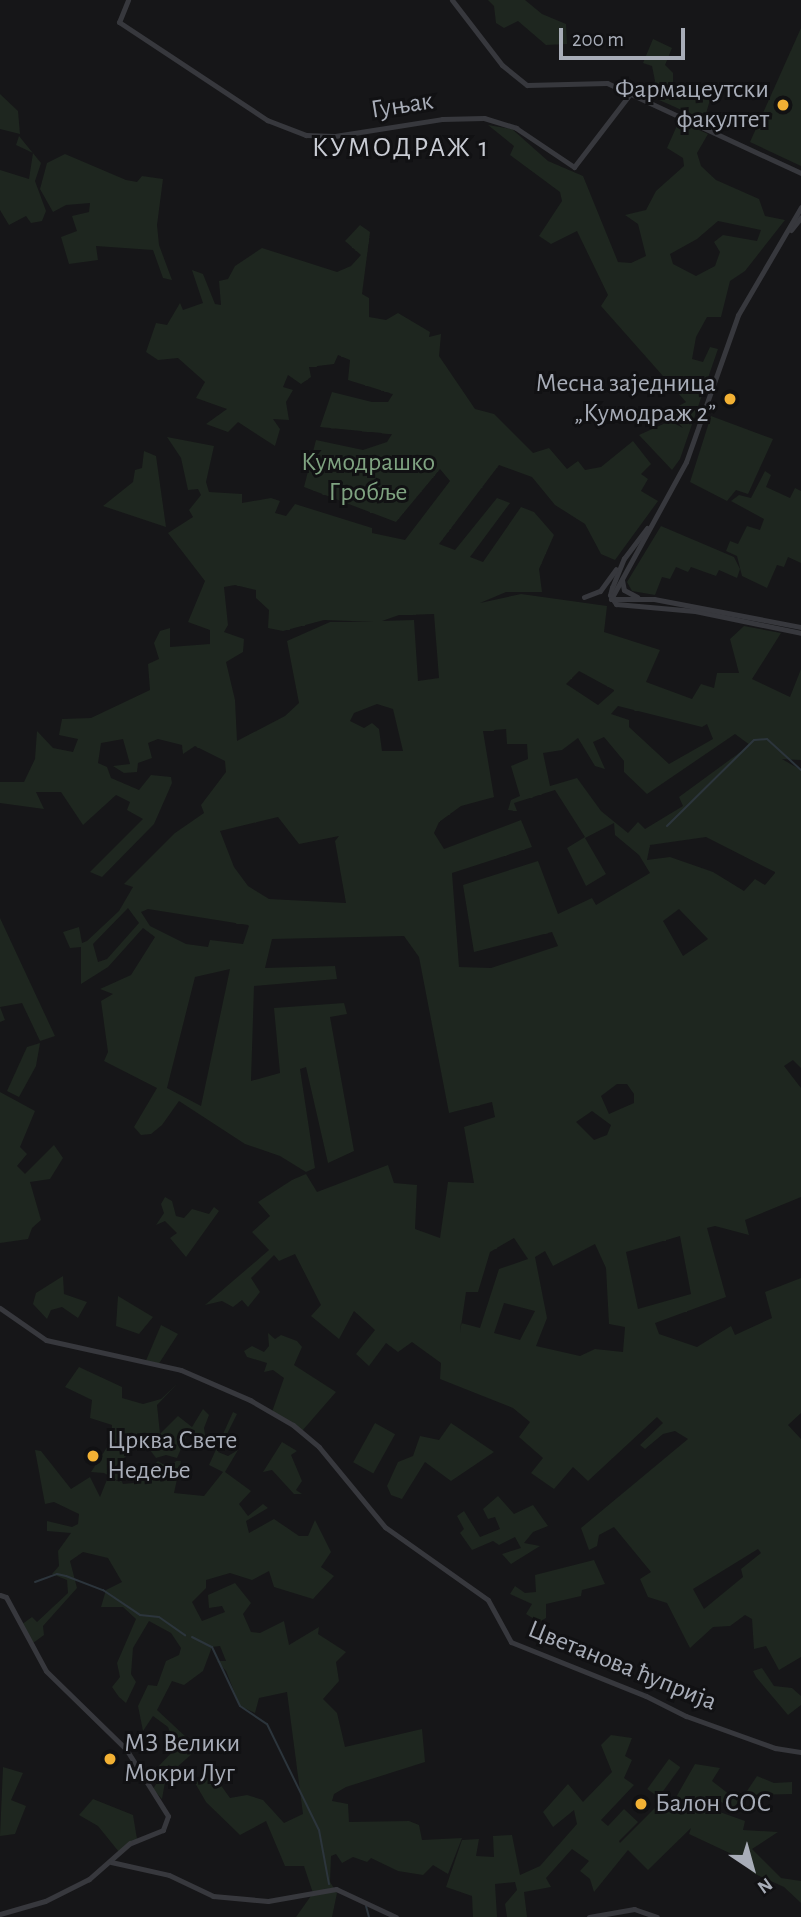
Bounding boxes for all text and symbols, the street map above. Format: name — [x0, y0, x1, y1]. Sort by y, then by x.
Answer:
scale bar — [563, 14, 689, 58]
text: 200 m — [572, 29, 624, 50]
place label: Фармацеутски факултет — [615, 74, 769, 136]
street label: Гуњак — [369, 86, 435, 126]
marker: Фармацеутски факултет — [775, 97, 791, 113]
district label: КУМОДРАЖ 1 — [313, 131, 489, 165]
place label: Месна заједница „Кумодраж 2” — [536, 368, 716, 430]
marker: Месна заједница „Кумодраж 2” — [722, 391, 738, 407]
park label: Кумодрашко Гробље — [301, 447, 435, 508]
place label: Црква Свете Недеље — [107, 1425, 237, 1486]
marker: Црква Свете Недеље — [85, 1448, 101, 1464]
street label: Цветанова ћуприја — [523, 1614, 721, 1718]
place label: МЗ Велики Мокри Луг — [124, 1728, 240, 1790]
marker: МЗ Велики Мокри Луг — [102, 1751, 118, 1767]
place label: Балон СОС — [655, 1788, 771, 1820]
marker: Балон СОС — [633, 1796, 649, 1812]
north arrow — [717, 1833, 787, 1903]
text: N — [754, 1874, 776, 1897]

